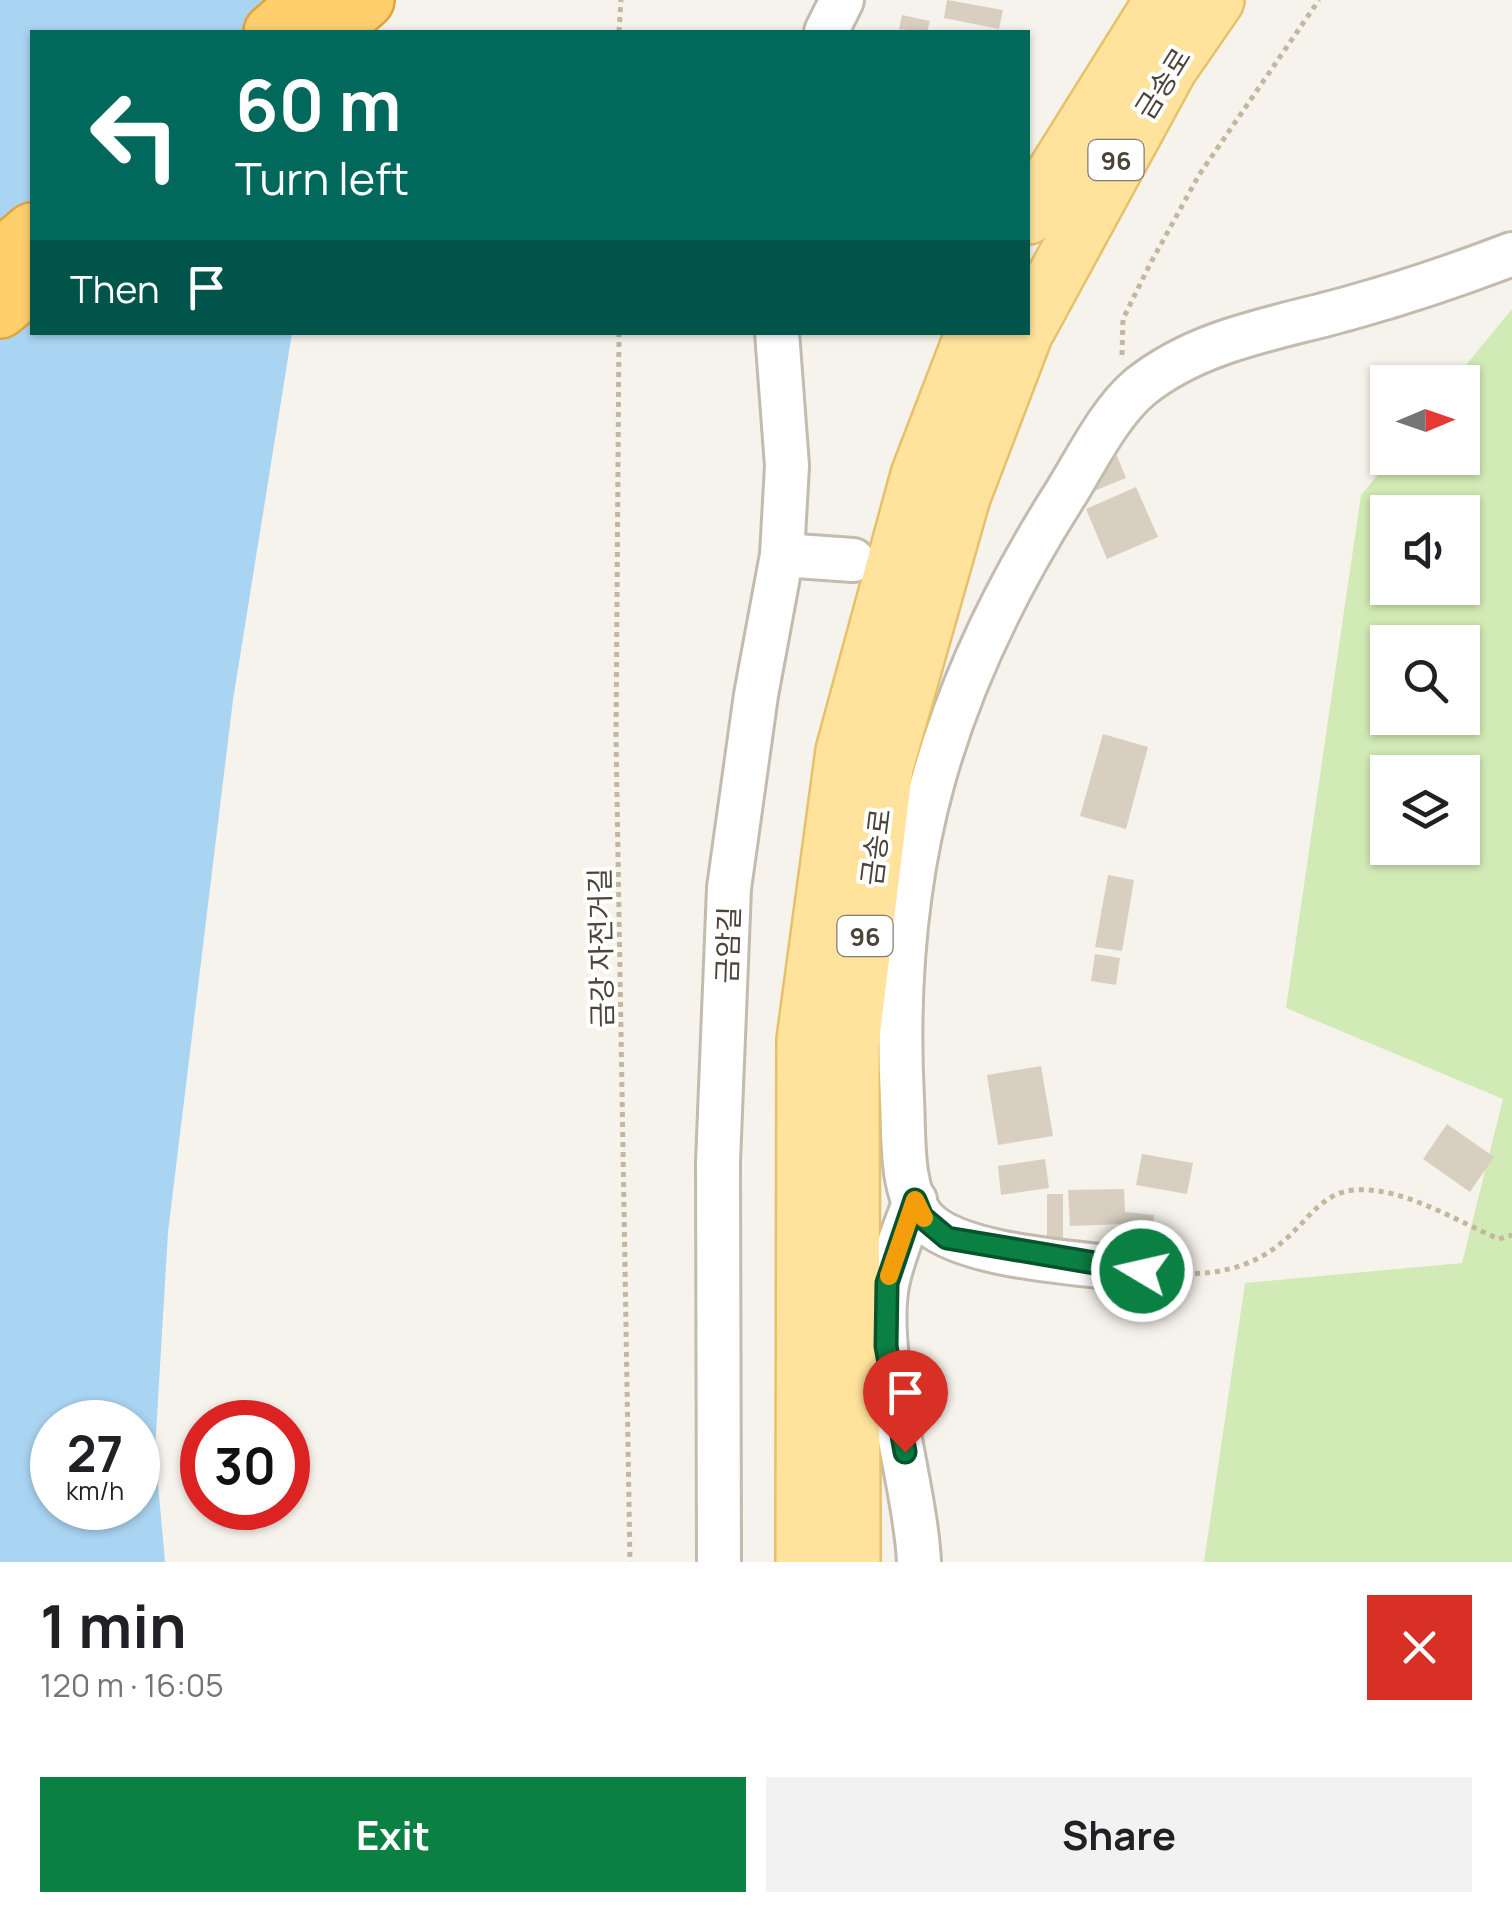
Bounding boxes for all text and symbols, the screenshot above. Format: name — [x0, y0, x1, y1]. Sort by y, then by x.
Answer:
street label: 금송로 — [1125, 40, 1199, 126]
text: 60 m — [235, 56, 402, 152]
icon: left — [70, 70, 200, 200]
road number: 96 — [1088, 140, 1144, 180]
text: Turn left — [235, 147, 409, 209]
icon: arrive — [179, 260, 234, 315]
text: Then — [70, 262, 159, 314]
north arrow — [1370, 365, 1480, 475]
map controls — [1370, 365, 1480, 865]
button: sound — [1370, 495, 1480, 605]
button: search — [1370, 625, 1480, 735]
button: layers — [1370, 755, 1480, 865]
street label: 금송로 — [851, 806, 899, 888]
street label: 금강 자전거길 — [580, 868, 620, 1028]
street label: 금암길 — [707, 906, 747, 984]
road number: 96 — [838, 916, 892, 956]
position arrow — [1090, 1219, 1194, 1323]
pin — [863, 1350, 948, 1453]
icon: arrive — [878, 1365, 933, 1420]
speed limit sign: 30 — [180, 1400, 310, 1530]
text: 27 — [67, 1419, 123, 1487]
text: km/h — [66, 1473, 124, 1508]
text: 1 min — [40, 1584, 187, 1666]
button: close — [1367, 1595, 1472, 1700]
text: 120 m · 16:05 — [40, 1663, 224, 1707]
button: Exit — [40, 1777, 746, 1892]
button: Share — [766, 1777, 1472, 1892]

